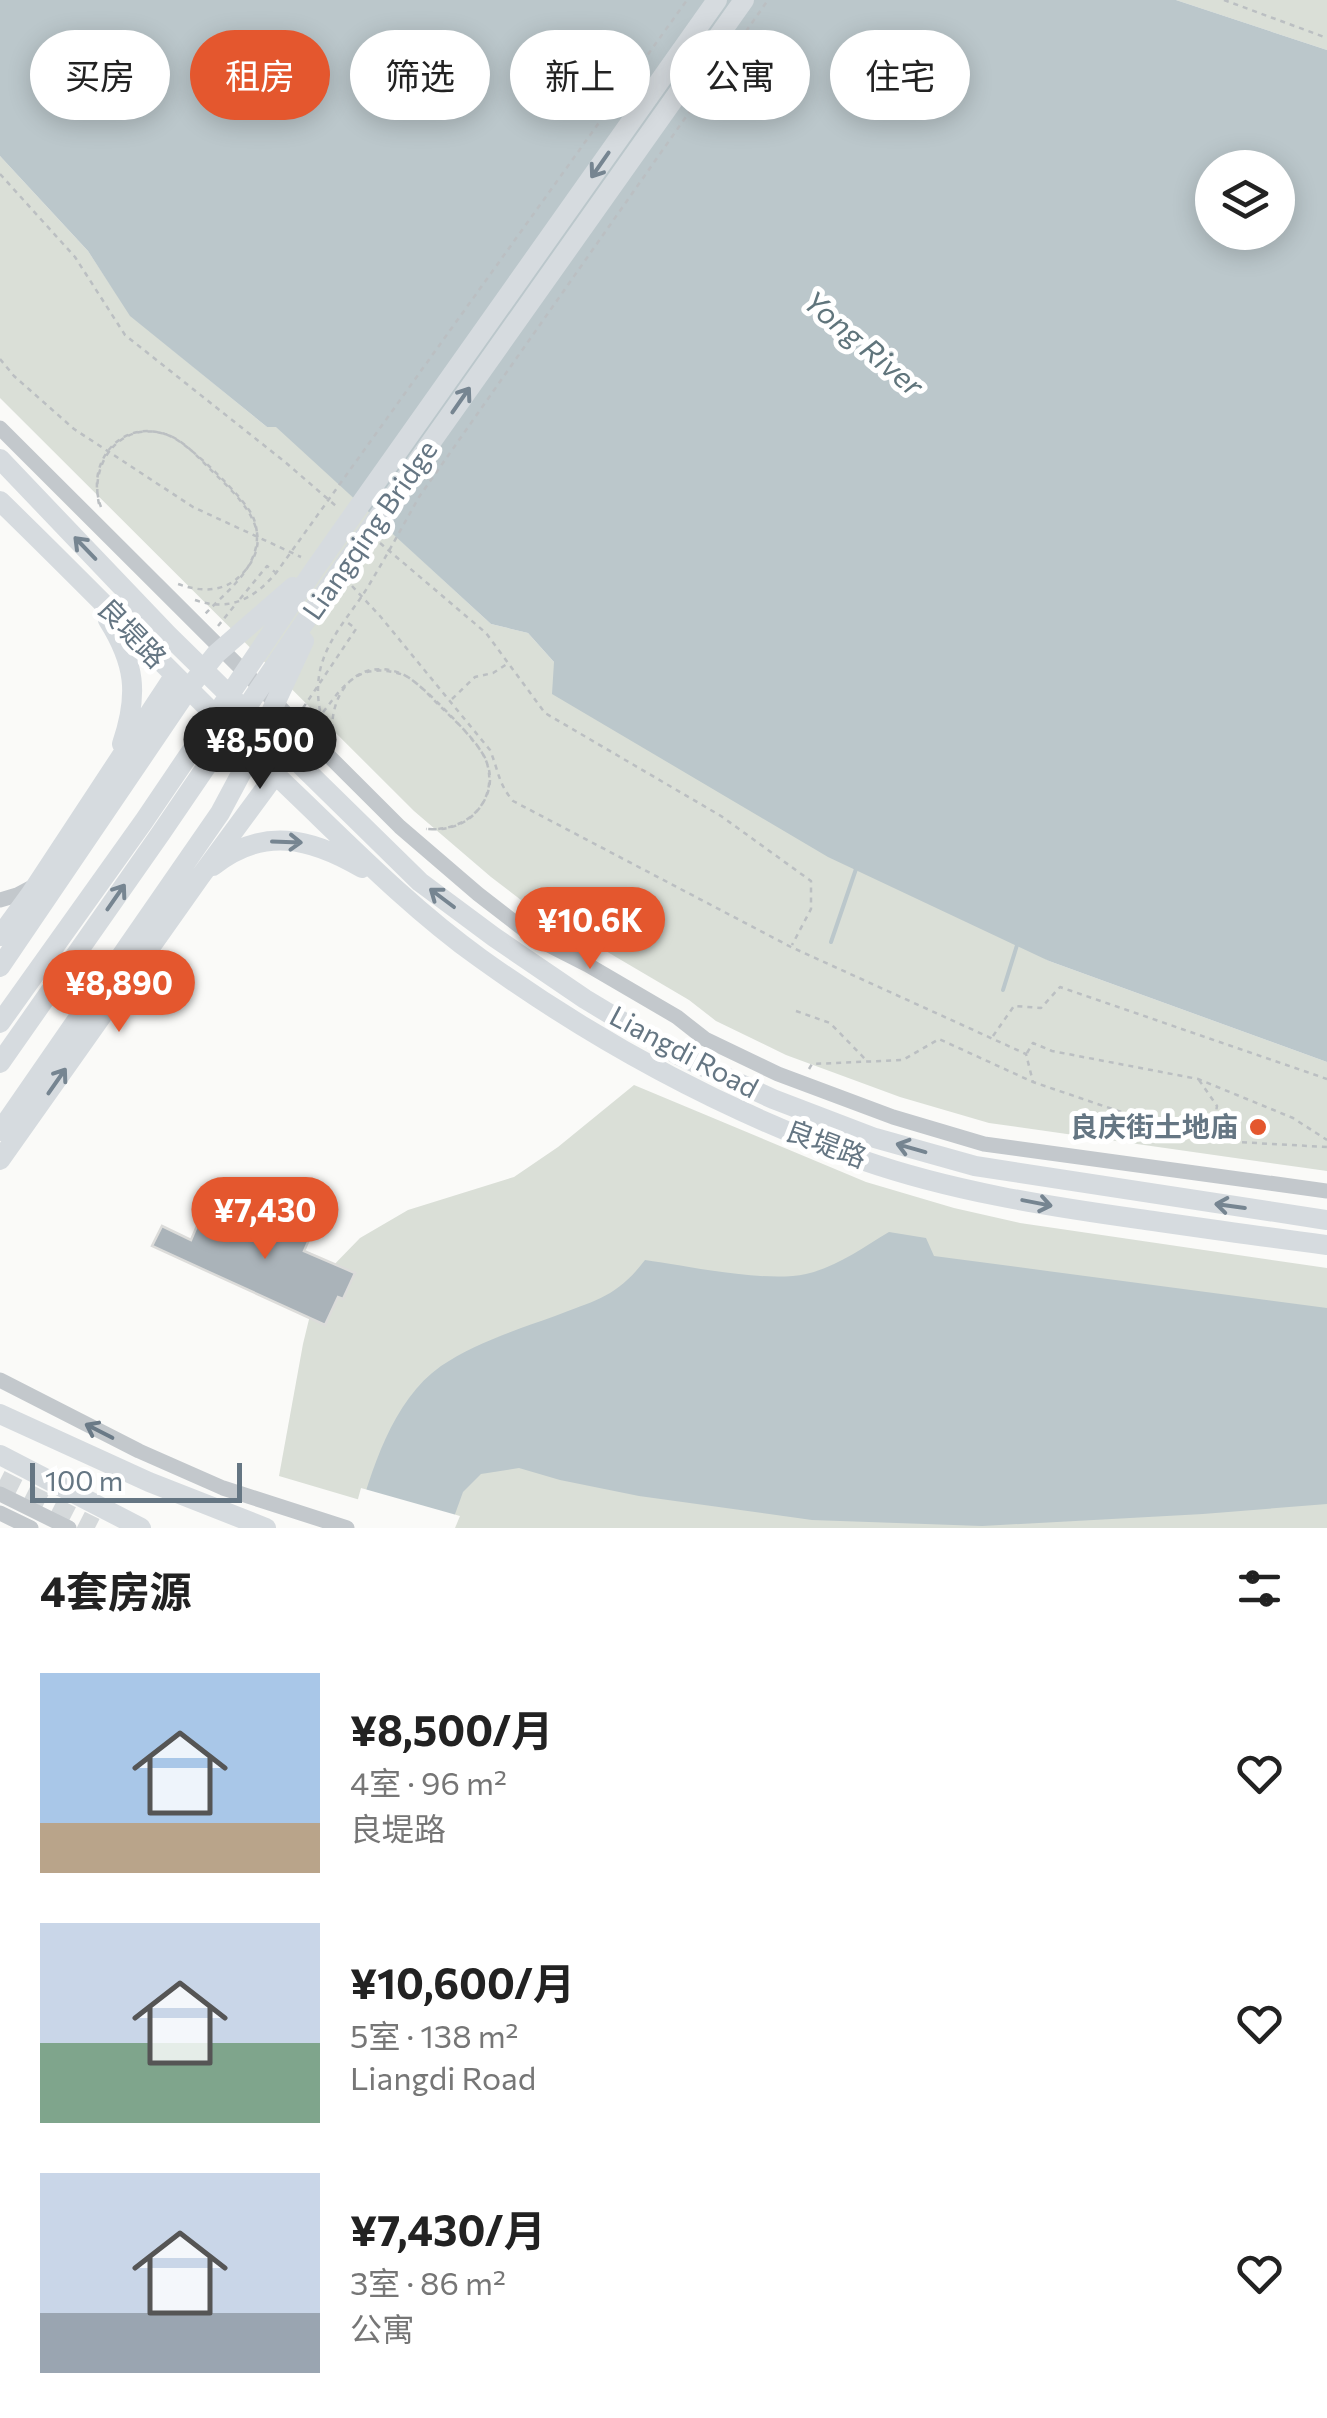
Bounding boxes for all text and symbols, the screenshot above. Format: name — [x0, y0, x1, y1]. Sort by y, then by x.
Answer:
chip: 买房 — [30, 30, 170, 120]
chip: 租房 — [190, 30, 330, 120]
chip: 筛选 — [350, 30, 490, 120]
chip: 新上 — [510, 30, 650, 120]
chip: 公寓 — [670, 30, 810, 120]
chip: 住宅 — [830, 30, 970, 120]
map controls — [1195, 150, 1295, 250]
button: layers — [1195, 150, 1295, 250]
one-way arrow — [590, 151, 611, 179]
water label: Yong River — [797, 281, 933, 403]
one-way arrow — [450, 387, 471, 414]
street label: Liangqing Bridge — [295, 433, 444, 626]
one-way arrow — [73, 537, 97, 561]
street label: 良堤路 — [91, 590, 174, 674]
pin: ¥8,500 — [179, 707, 341, 792]
text: ¥8,500 — [205, 719, 315, 759]
one-way arrow — [271, 833, 303, 852]
one-way arrow — [105, 884, 126, 912]
pin: ¥10.6K — [509, 887, 671, 972]
one-way arrow — [429, 888, 456, 909]
text: ¥10.6K — [537, 899, 643, 939]
pin: ¥8,890 — [38, 950, 200, 1035]
text: ¥8,890 — [65, 962, 173, 1002]
street label: Liangdi Road — [605, 998, 764, 1104]
one-way arrow — [46, 1067, 67, 1095]
place label: 良庆街土地庙 — [1070, 1109, 1238, 1143]
street label: 良堤路 — [781, 1112, 872, 1174]
marker: 良庆街土地庙 — [1247, 1116, 1269, 1138]
one-way arrow — [896, 1138, 927, 1156]
pin: ¥7,430 — [184, 1177, 346, 1262]
text: ¥7,430 — [213, 1189, 317, 1229]
one-way arrow — [1020, 1194, 1052, 1213]
one-way arrow — [1215, 1196, 1247, 1214]
one-way arrow — [85, 1421, 115, 1440]
scale bar — [30, 1458, 242, 1502]
text: 100 m — [45, 1463, 123, 1497]
icon: filters — [1232, 1561, 1287, 1616]
text: 4套房源 — [40, 1564, 192, 1616]
text: ¥8,500/月 — [350, 1703, 553, 1755]
icon: home — [120, 1713, 240, 1833]
icon: heart — [1232, 1746, 1287, 1801]
text: 4室 · 96 m² — [350, 1762, 507, 1802]
text: 良堤路 — [350, 1808, 446, 1848]
text: ¥10,600/月 — [350, 1956, 575, 2008]
icon: home — [120, 1963, 240, 2083]
icon: heart — [1232, 1996, 1287, 2051]
text: 5室 · 138 m² — [350, 2015, 518, 2055]
text: Liangdi Road — [350, 2057, 536, 2097]
text: ¥7,430/月 — [350, 2203, 546, 2255]
icon: home — [120, 2213, 240, 2333]
icon: heart — [1232, 2246, 1287, 2301]
text: 3室 · 86 m² — [350, 2262, 506, 2302]
text: 公寓 — [350, 2308, 414, 2348]

